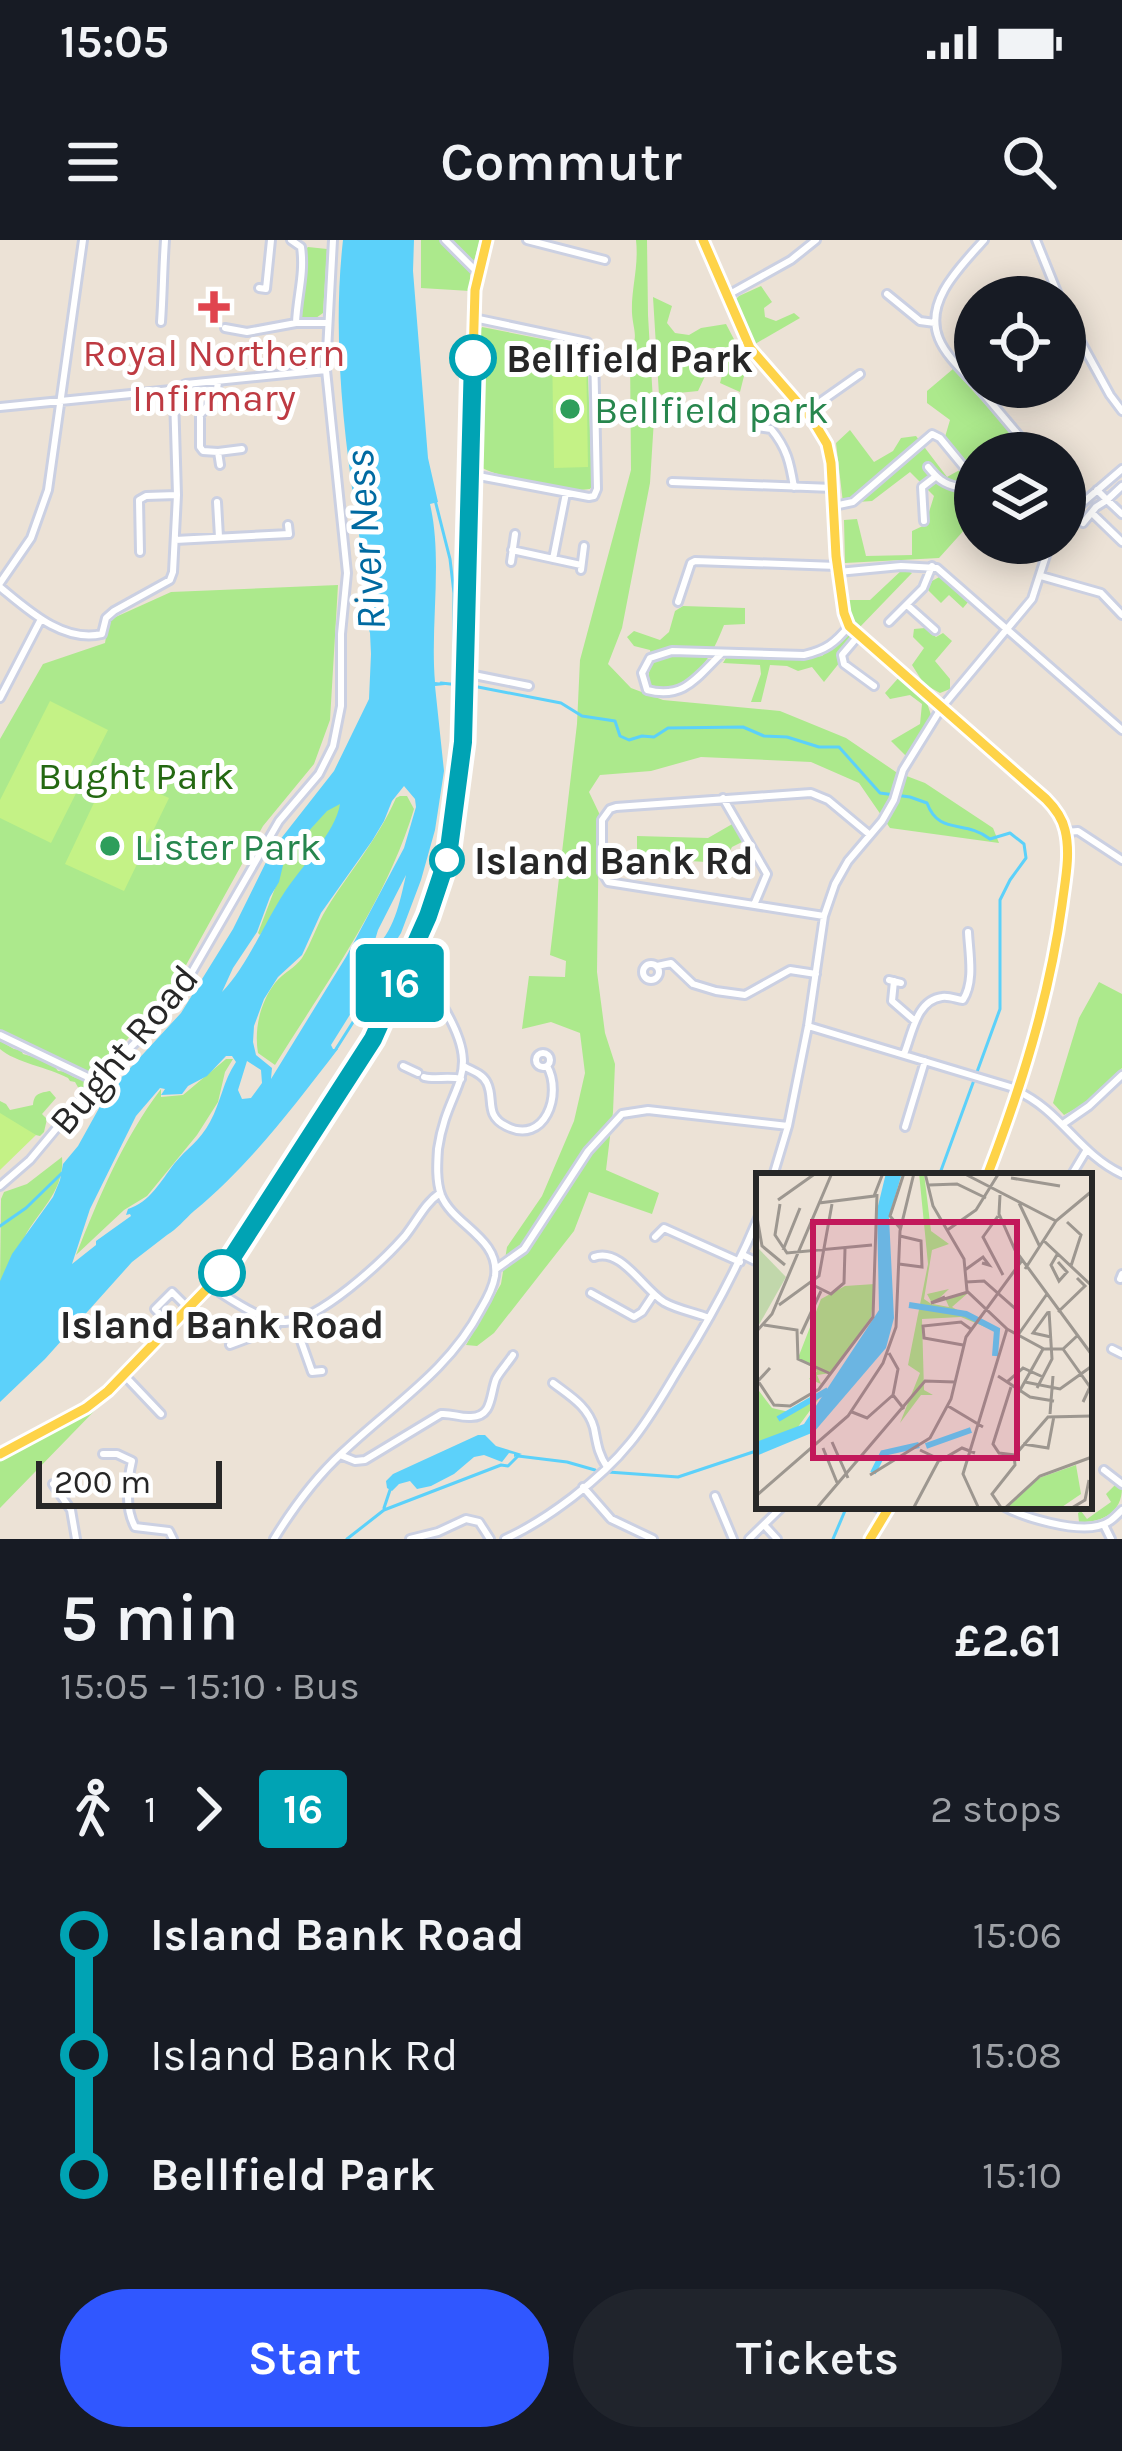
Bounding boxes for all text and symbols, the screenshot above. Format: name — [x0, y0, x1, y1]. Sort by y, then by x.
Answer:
text: 15:05 — [60, 16, 169, 68]
icon: menu — [60, 129, 126, 195]
icon: search — [996, 129, 1062, 195]
text: Commutr — [440, 130, 682, 194]
map controls — [954, 276, 1086, 564]
button: locate — [954, 276, 1086, 408]
marker: Royal Northern Infirmary — [198, 291, 230, 323]
place label: Royal Northern Infirmary — [83, 330, 345, 421]
marker: Bellfield Park — [451, 336, 495, 380]
place label: Bellfield Park — [506, 336, 753, 382]
place label: Bellfield park — [594, 387, 829, 433]
marker: Bellfield park — [557, 396, 583, 422]
button: layers — [954, 432, 1086, 564]
water label: River Ness — [334, 448, 396, 632]
park label: Bught Park — [38, 753, 234, 799]
place label: Lister Park — [134, 824, 322, 870]
marker: Lister Park — [97, 833, 123, 859]
place label: Island Bank Rd — [474, 838, 754, 884]
marker: Island Bank Rd — [431, 844, 463, 876]
line badge: 16 — [346, 944, 454, 1022]
street label: Bught Road — [40, 956, 208, 1144]
text: 16 — [380, 958, 420, 1008]
inset map — [756, 1173, 1092, 1509]
marker: Island Bank Road — [200, 1251, 244, 1295]
place label: Island Bank Road — [60, 1302, 384, 1348]
scale bar — [36, 1455, 222, 1508]
text: 200 m — [54, 1463, 151, 1501]
text: 5 min — [60, 1579, 239, 1657]
text: £2.61 — [955, 1615, 1062, 1667]
text: 15:05 – 15:10 · Bus — [60, 1663, 360, 1709]
icon: walk — [60, 1776, 126, 1842]
icon: forward — [175, 1776, 241, 1842]
text: 16 — [283, 1784, 323, 1834]
text: 1 — [144, 1786, 157, 1832]
text: 2 stops — [930, 1786, 1062, 1832]
text: Island Bank Road — [150, 1909, 524, 1961]
text: 15:06 — [973, 1912, 1062, 1958]
text: Island Bank Rd — [150, 2029, 458, 2081]
text: 15:08 — [971, 2032, 1062, 2078]
text: Bellfield Park — [150, 2149, 435, 2201]
text: 15:10 — [982, 2152, 1062, 2198]
button: Start — [60, 2289, 549, 2427]
button: Tickets — [573, 2289, 1062, 2427]

